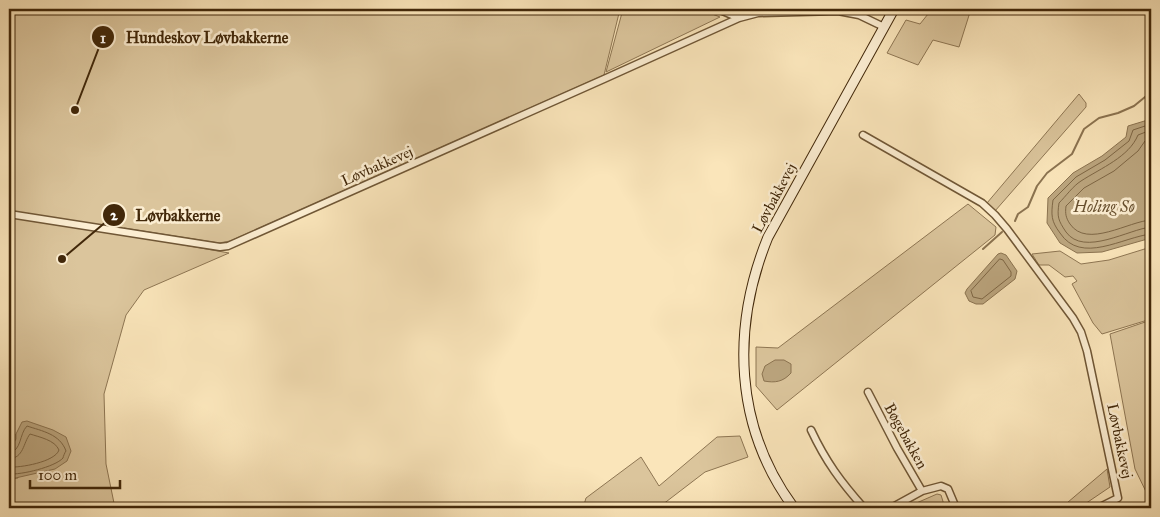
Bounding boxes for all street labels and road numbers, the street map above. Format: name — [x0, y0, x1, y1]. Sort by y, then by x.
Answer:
street label: Løvbakkevej — [338, 142, 416, 190]
street label: Løvbakkevej — [748, 160, 800, 236]
street label: Bøgebakken — [881, 400, 931, 472]
street label: Løvbakkevej — [1103, 402, 1137, 480]

